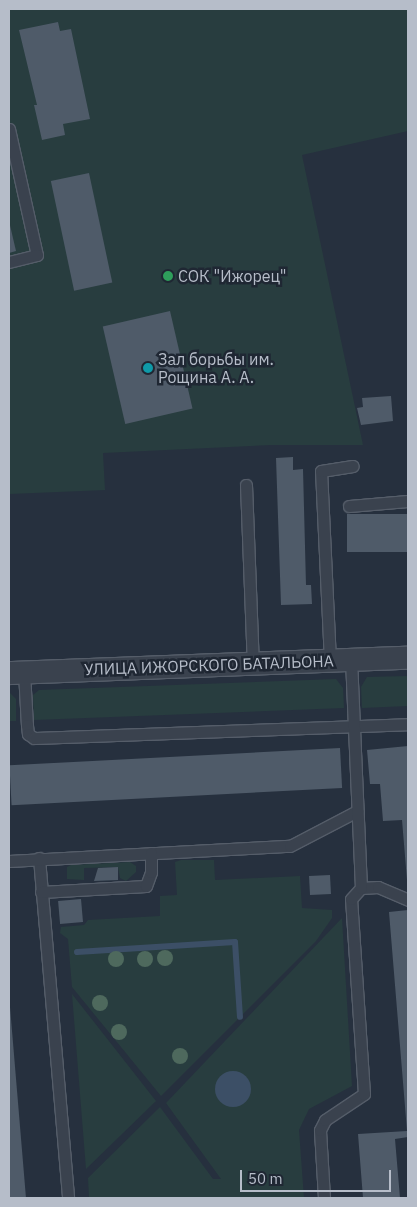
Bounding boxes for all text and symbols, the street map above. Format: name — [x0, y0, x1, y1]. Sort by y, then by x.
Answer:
place label: СОК "Ижорец" — [178, 266, 286, 286]
marker: СОК "Ижорец" — [162, 270, 174, 282]
place label: Зал борьбы им. Рощина А. А. — [158, 349, 274, 387]
marker: Зал борьбы им. Рощина А. А. — [142, 362, 154, 374]
street label: УЛИЦА ИЖОРСКОГО БАТАЛЬОНА — [84, 651, 334, 679]
scale bar — [242, 1160, 393, 1192]
text: 50 m — [248, 1169, 283, 1188]

